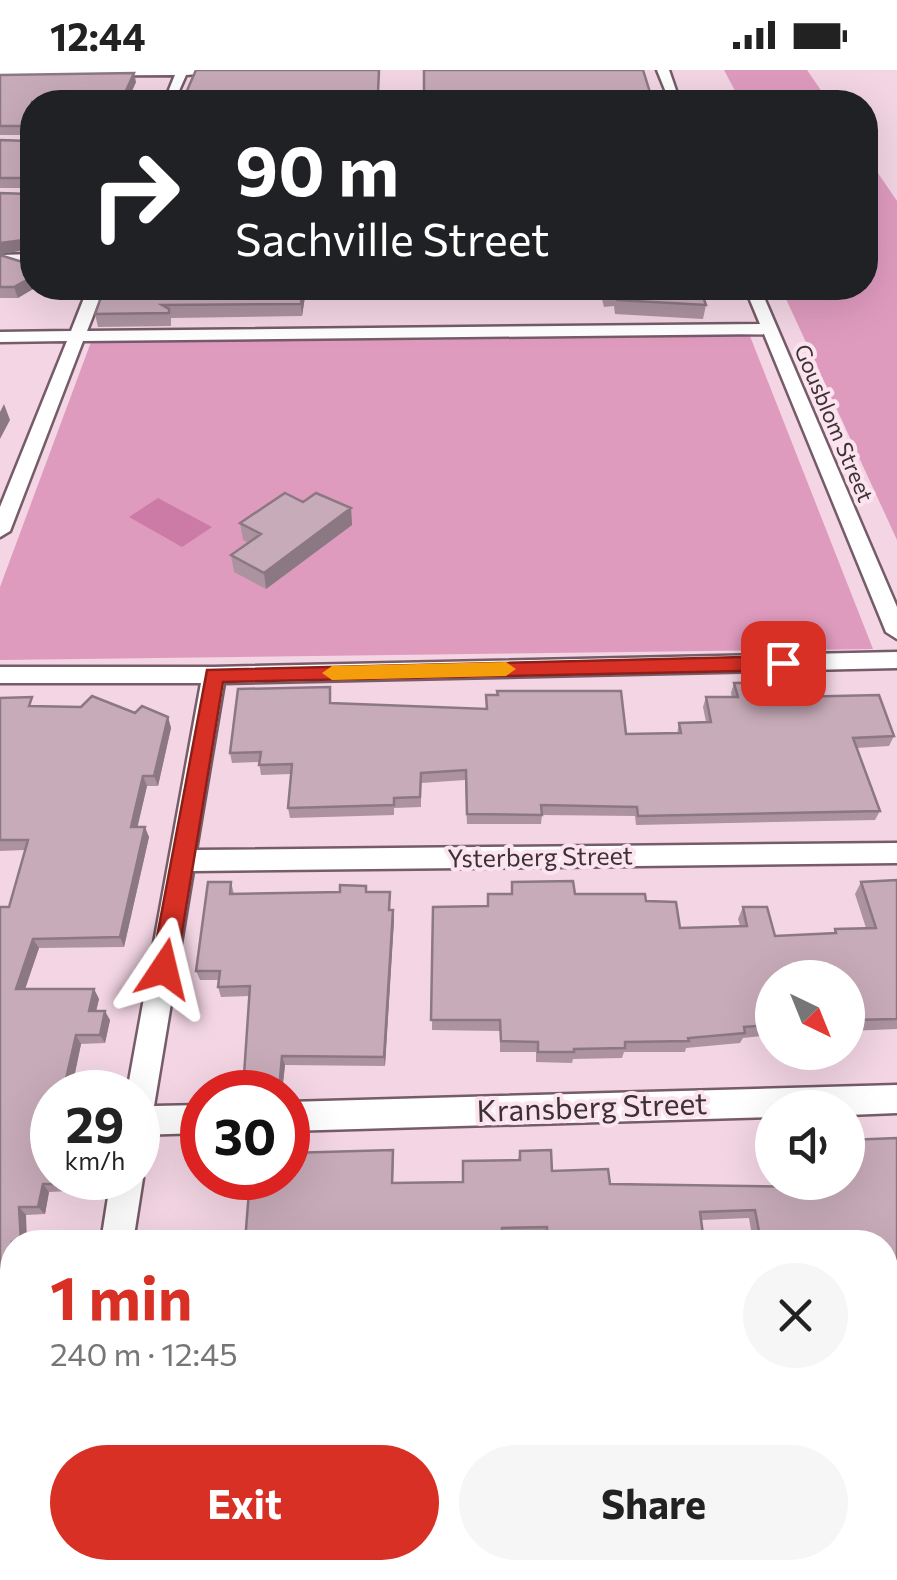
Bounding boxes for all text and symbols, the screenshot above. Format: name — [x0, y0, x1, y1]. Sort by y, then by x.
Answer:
text: 12:44 — [50, 12, 146, 59]
text: 90 m — [235, 125, 399, 210]
icon: right — [70, 130, 200, 260]
text: Sachville Street — [235, 210, 550, 265]
street label: Gousblom Street — [789, 340, 880, 506]
pin — [741, 621, 826, 706]
icon: arrive — [756, 636, 811, 691]
street label: Ysterberg Street — [447, 839, 633, 873]
position arrow — [112, 917, 216, 1021]
north arrow — [755, 960, 865, 1070]
map controls — [755, 960, 865, 1200]
speed limit sign: 30 — [180, 1070, 310, 1200]
street label: Kransberg Street — [476, 1083, 708, 1128]
button: sound — [755, 1090, 865, 1200]
text: 29 — [65, 1092, 124, 1153]
text: km/h — [65, 1145, 125, 1175]
text: 1 min — [50, 1259, 192, 1332]
button: close — [743, 1263, 848, 1368]
text: 240 m · 12:45 — [50, 1333, 238, 1373]
button: Exit — [50, 1445, 439, 1560]
button: Share — [459, 1445, 848, 1560]

